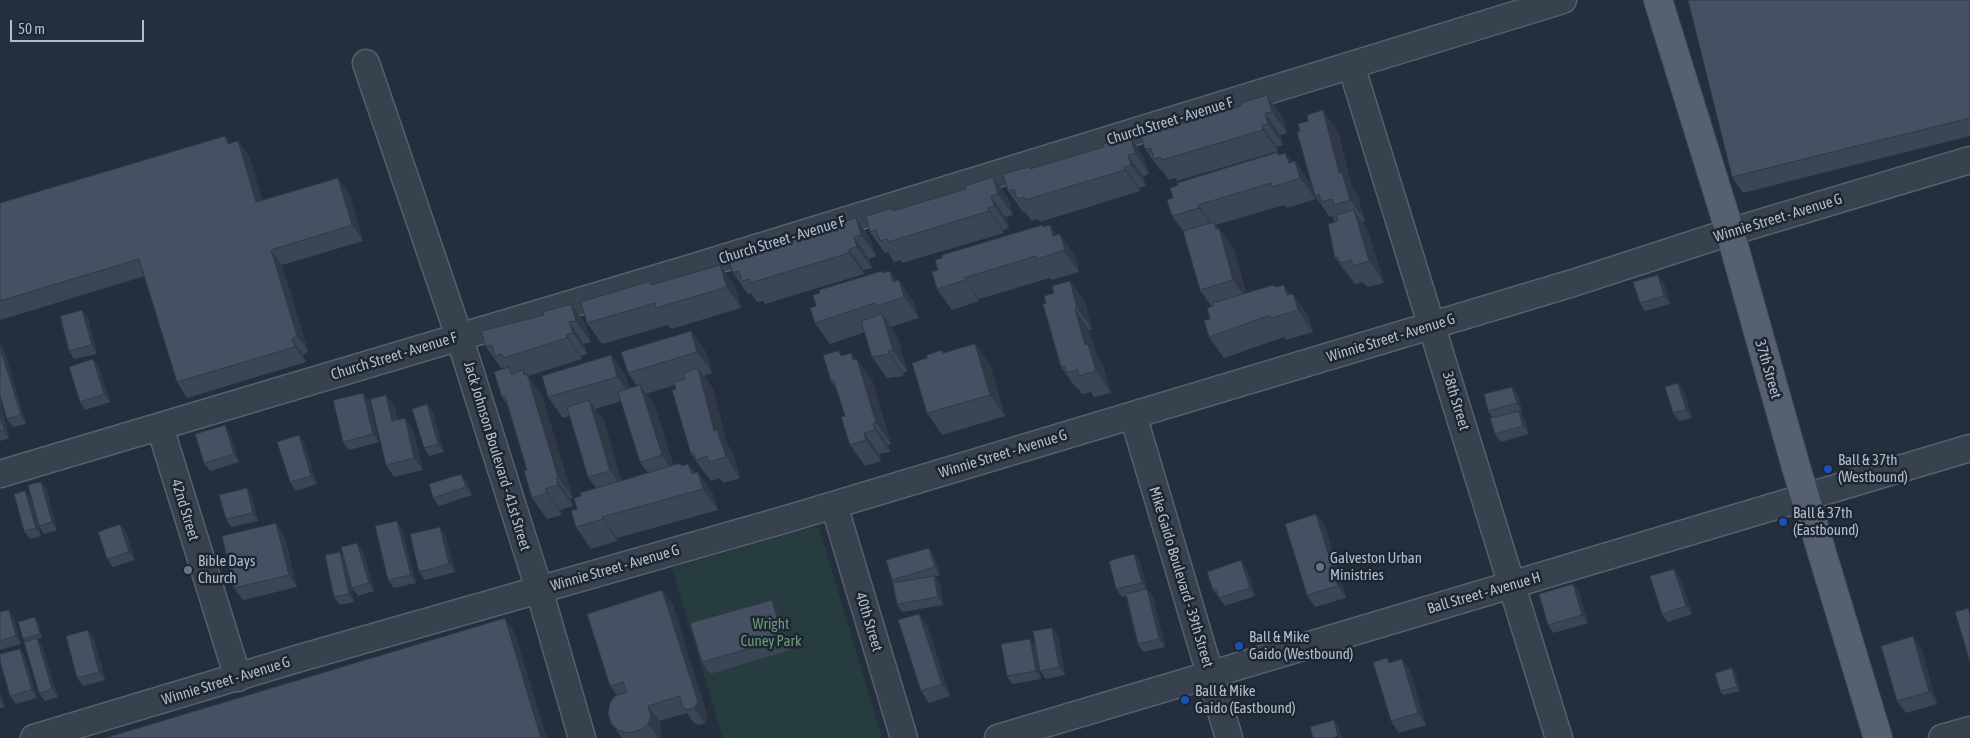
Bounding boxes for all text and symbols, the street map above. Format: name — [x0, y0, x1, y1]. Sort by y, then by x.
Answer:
scale bar — [12, 10, 146, 42]
text: 50 m — [18, 20, 45, 37]
street label: Church Street - Avenue F — [1105, 93, 1235, 149]
street label: Winnie Street - Avenue G — [1712, 190, 1844, 246]
street label: Church Street - Avenue F — [717, 212, 847, 268]
street label: Winnie Street - Avenue G — [1325, 310, 1457, 366]
street label: Church Street - Avenue F — [329, 328, 459, 384]
street label: 37th Street — [1751, 337, 1785, 401]
street label: Jack Johnson Boulevard - 41st Street — [460, 359, 534, 553]
street label: 38th Street — [1439, 369, 1473, 433]
street label: Winnie Street - Avenue G — [937, 426, 1069, 482]
place label: Ball & 37th (Westbound) — [1838, 451, 1908, 486]
marker: Ball & 37th (Westbound) — [1822, 463, 1834, 475]
street label: 42nd Street — [167, 477, 203, 543]
street label: Mike Gaido Boulevard - 39th Street — [1145, 484, 1217, 670]
place label: Ball & 37th (Eastbound) — [1793, 504, 1859, 539]
marker: Ball & 37th (Eastbound) — [1777, 516, 1789, 528]
street label: Winnie Street - Avenue G — [548, 541, 682, 595]
place label: Galveston Urban Ministries — [1330, 549, 1422, 584]
place label: Bible Days Church — [198, 552, 255, 587]
marker: Galveston Urban Ministries — [1314, 561, 1326, 573]
marker: Bible Days Church — [182, 564, 194, 576]
street label: Ball Street - Avenue H — [1425, 568, 1543, 618]
street label: 40th Street — [852, 590, 886, 654]
park label: Wright Cuney Park — [740, 615, 802, 650]
place label: Ball & Mike Gaido (Westbound) — [1249, 628, 1353, 663]
marker: Ball & Mike Gaido (Westbound) — [1233, 640, 1245, 652]
street label: Winnie Street - Avenue G — [160, 653, 292, 709]
place label: Ball & Mike Gaido (Eastbound) — [1195, 682, 1296, 717]
marker: Ball & Mike Gaido (Eastbound) — [1179, 694, 1191, 706]

